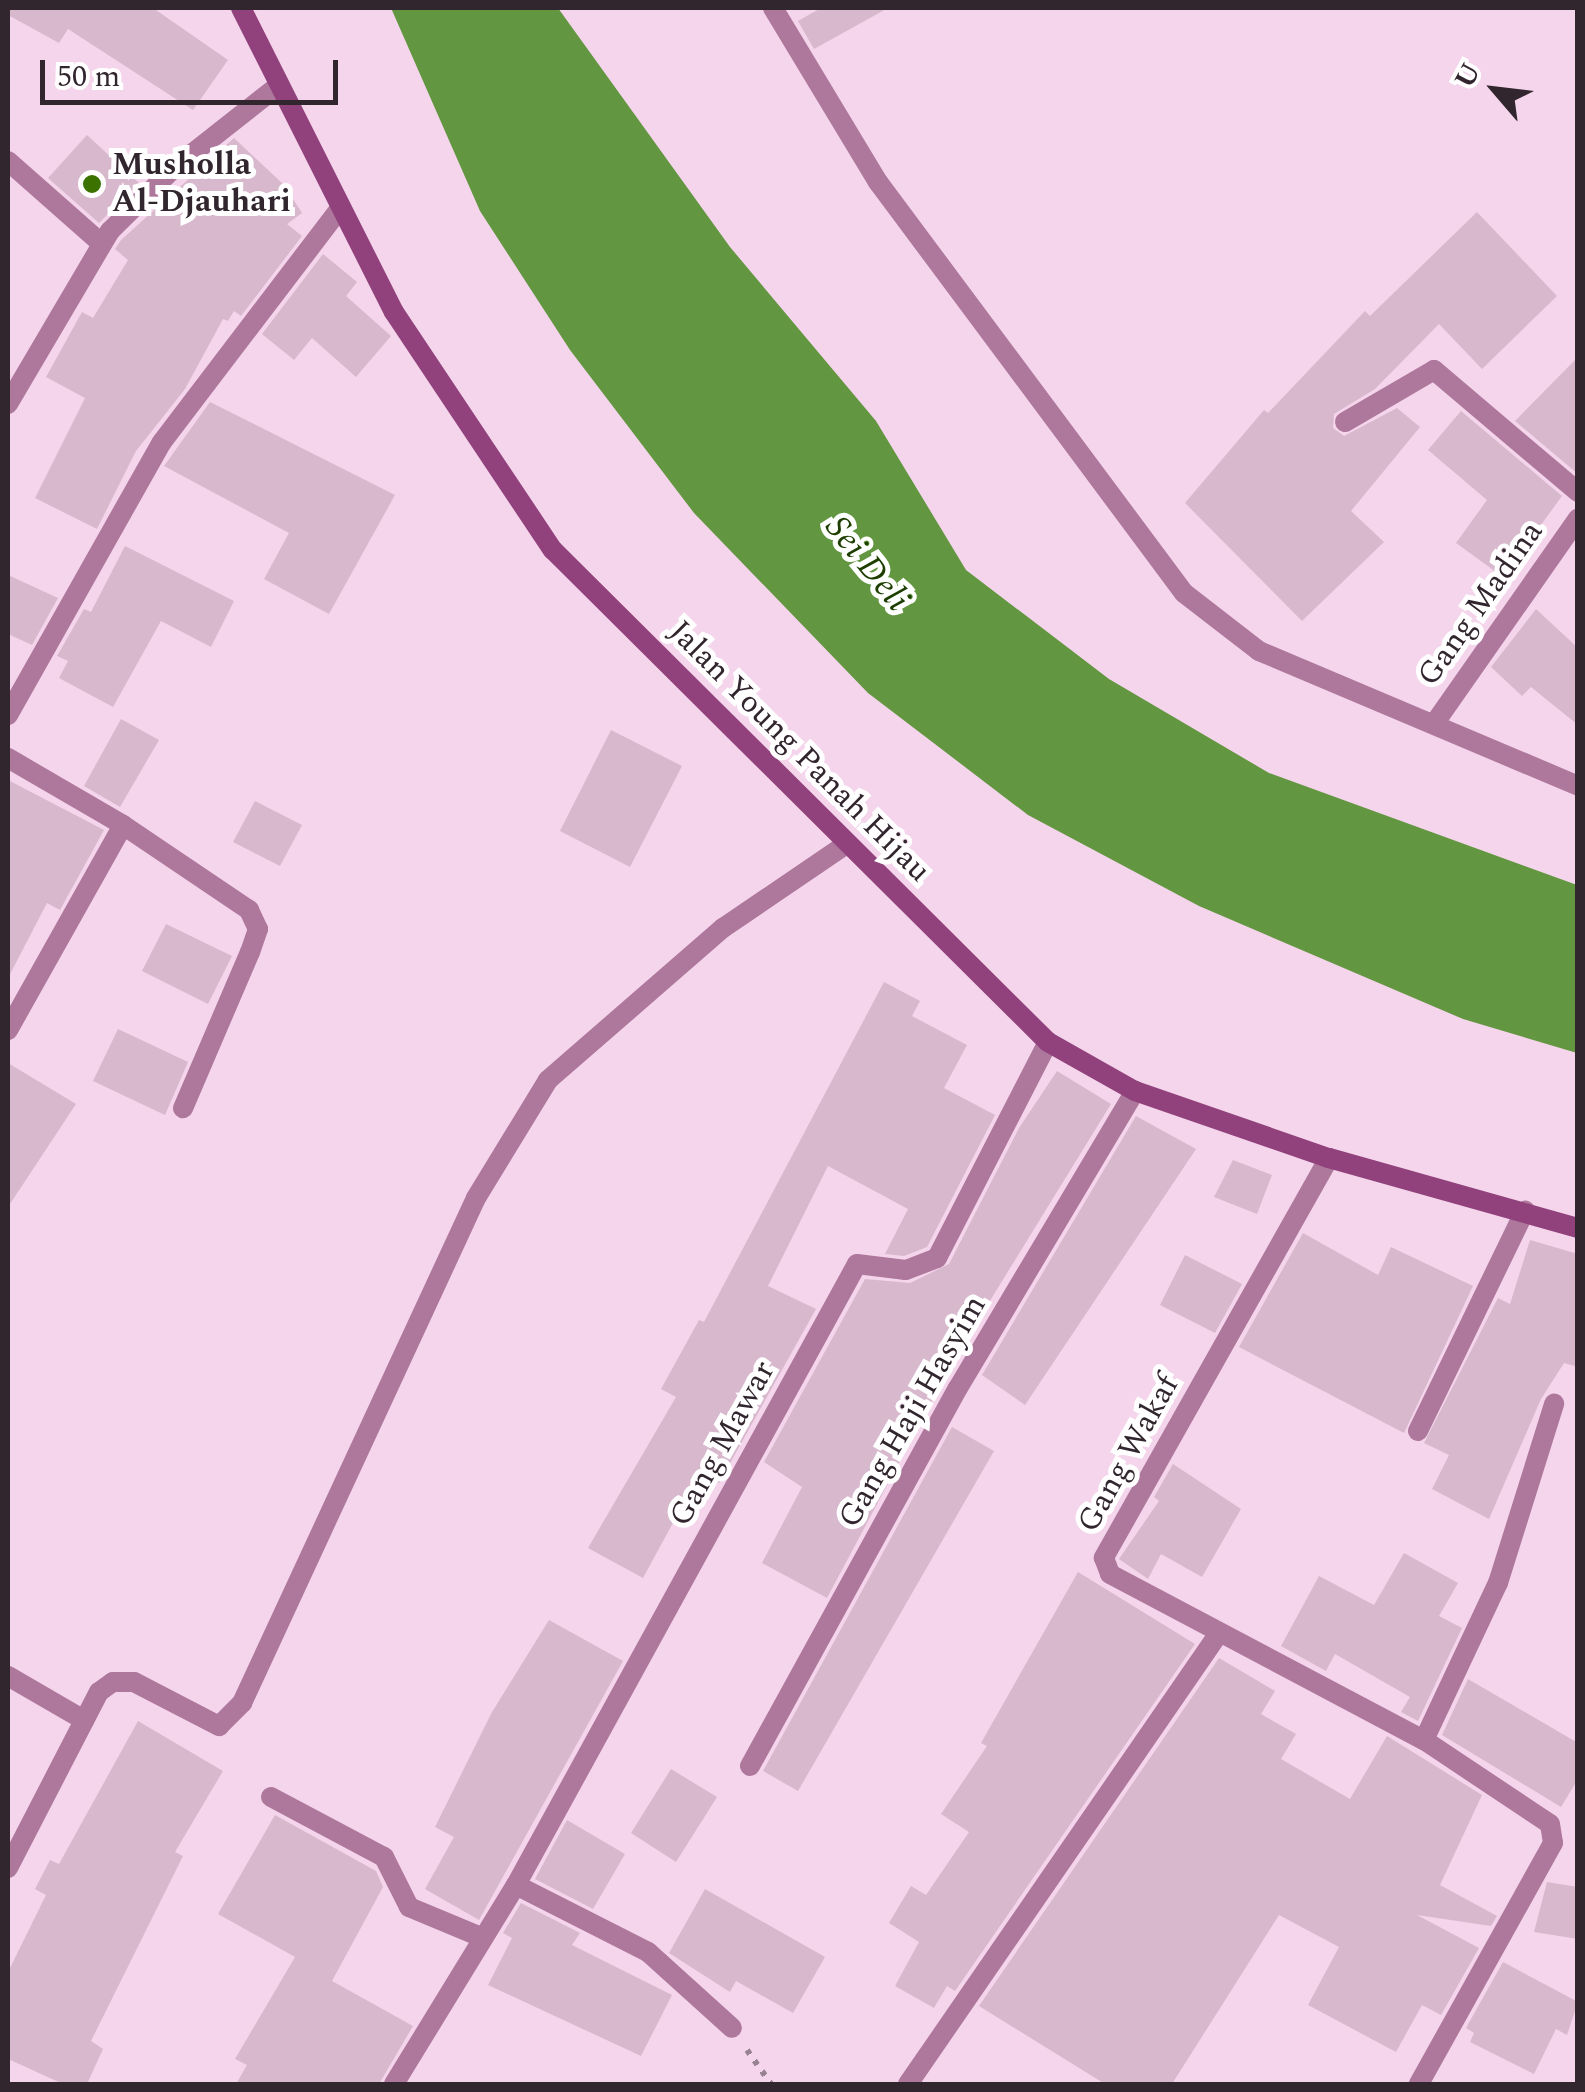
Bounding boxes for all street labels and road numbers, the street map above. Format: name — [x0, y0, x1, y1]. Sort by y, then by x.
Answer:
street label: Gang Madina — [1410, 514, 1552, 694]
street label: Jalan Young Panah Hijau — [660, 613, 938, 891]
street label: Gang Haji Hasyim — [831, 1289, 995, 1535]
street label: Gang Mawar — [662, 1355, 784, 1533]
street label: Gang Wakaf — [1070, 1369, 1188, 1539]

